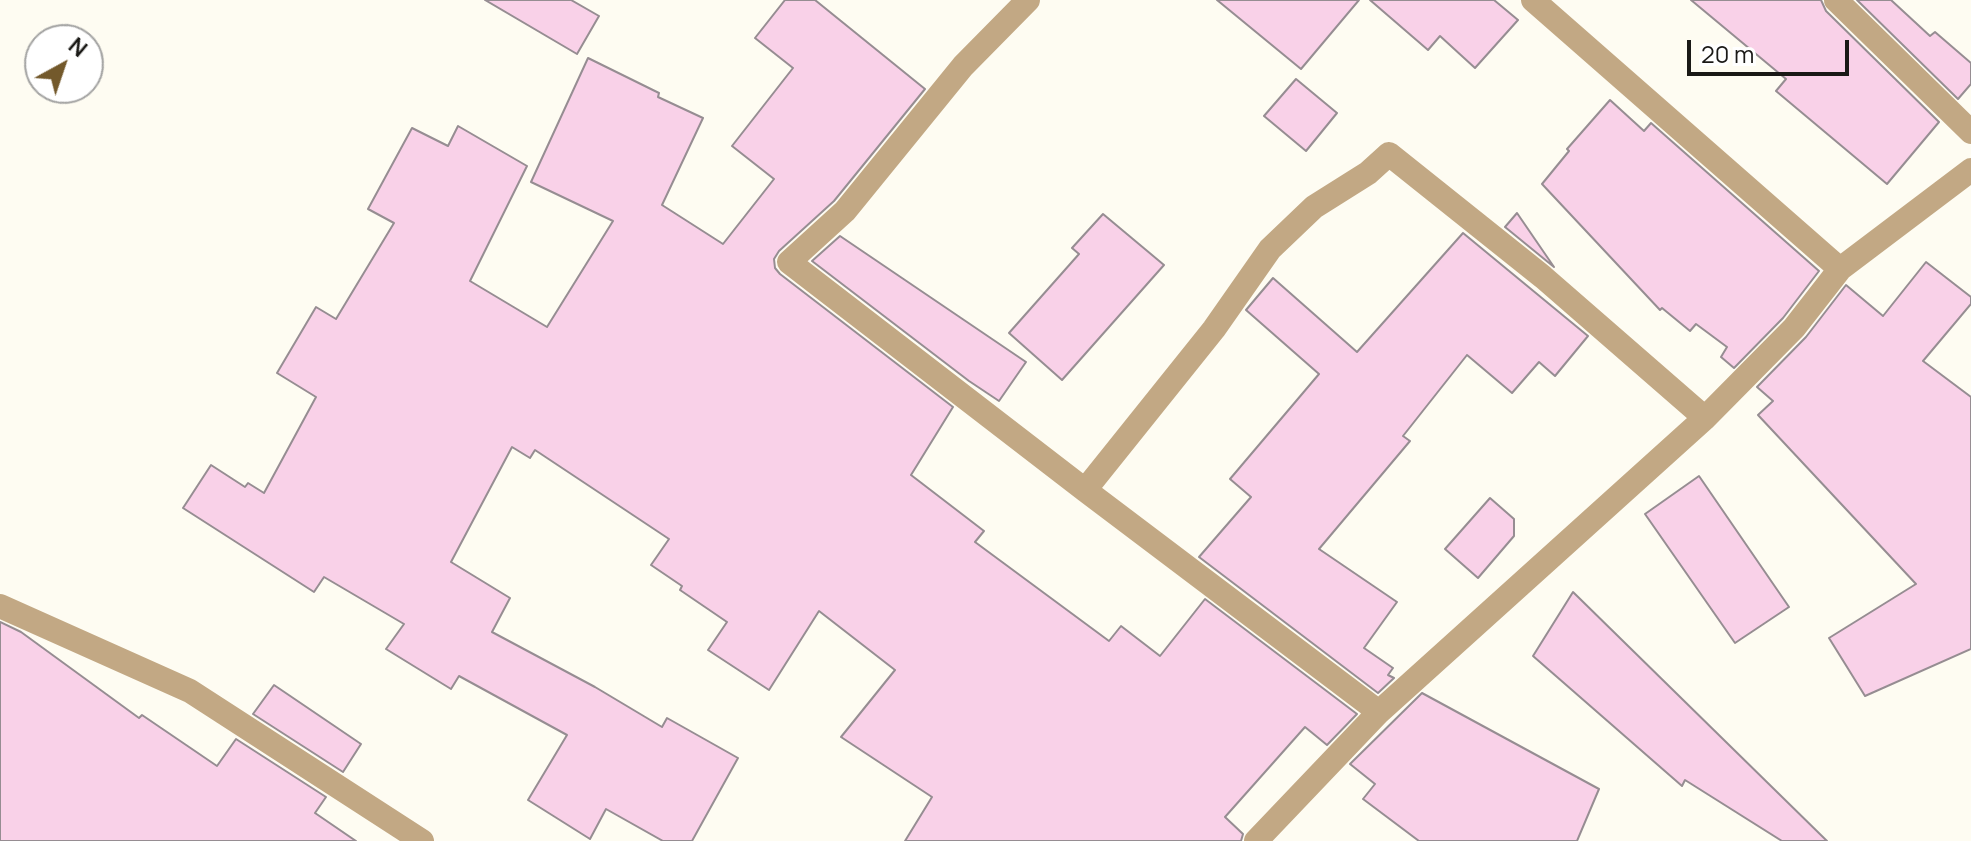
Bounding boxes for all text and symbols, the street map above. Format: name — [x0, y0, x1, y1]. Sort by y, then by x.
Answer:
north arrow — [24, 24, 104, 104]
scale bar — [1691, 24, 1853, 74]
text: N — [62, 31, 94, 64]
text: 20 m — [1701, 37, 1754, 70]

